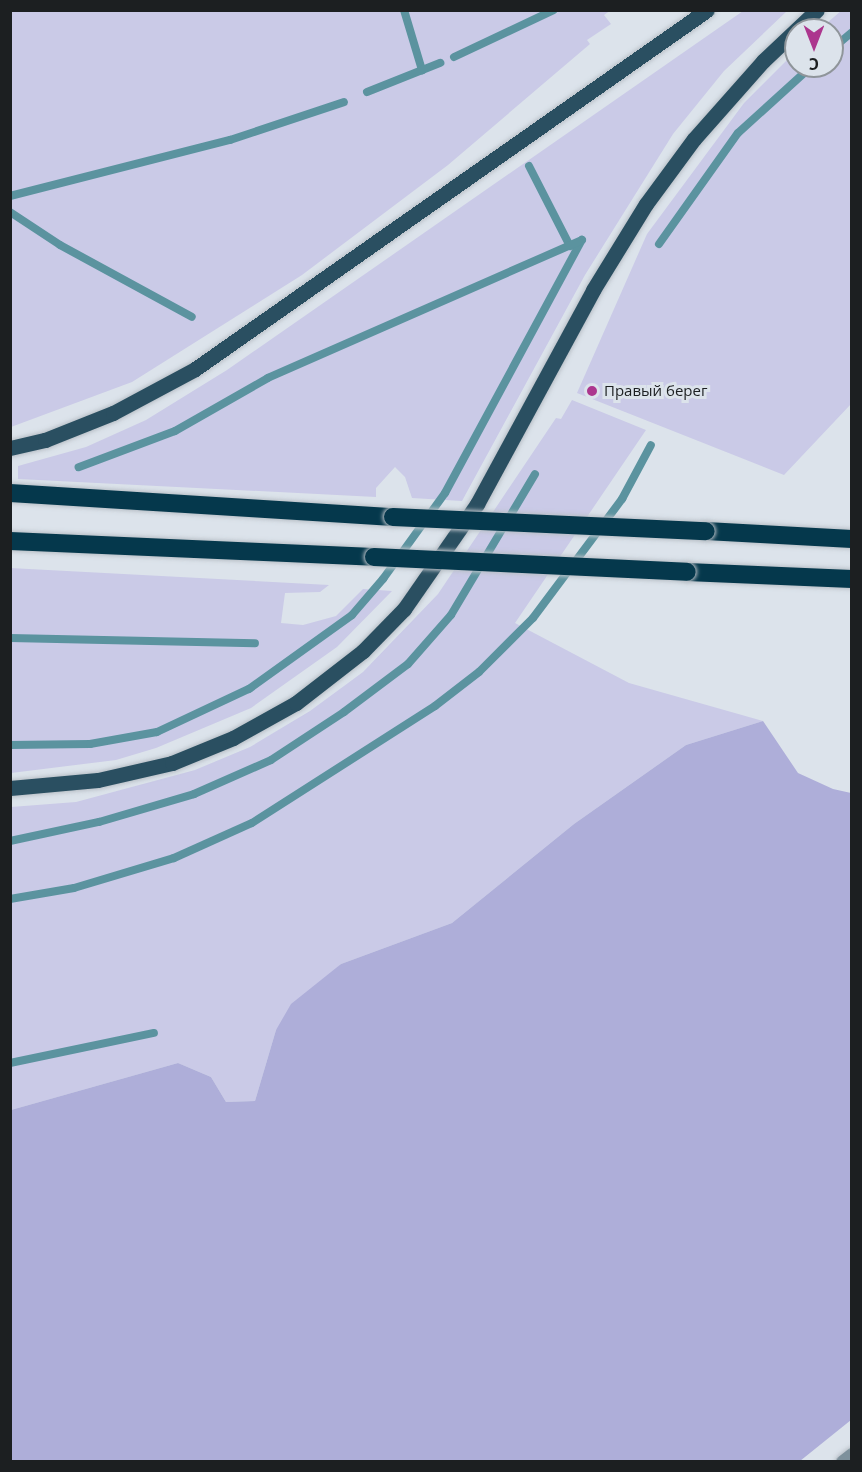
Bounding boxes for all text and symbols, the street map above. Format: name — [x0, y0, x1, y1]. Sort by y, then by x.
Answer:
north arrow — [784, 18, 844, 78]
text: С — [809, 53, 819, 75]
place label: Правый берег — [604, 382, 707, 400]
marker: Правый берег — [585, 384, 599, 398]

